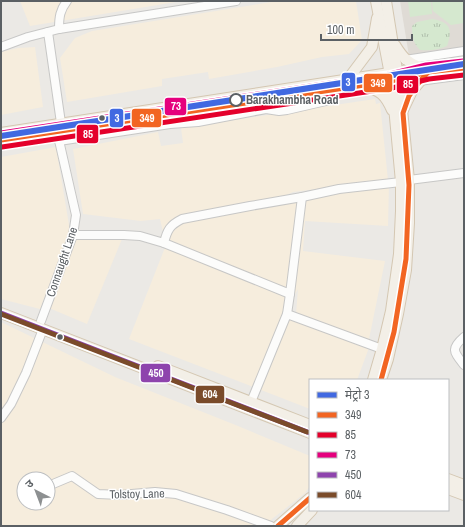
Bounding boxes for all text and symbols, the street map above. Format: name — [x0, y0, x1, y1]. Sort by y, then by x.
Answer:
scale bar — [321, 16, 412, 42]
text: 100 m — [327, 22, 354, 38]
line badge: 3 — [341, 72, 356, 92]
line badge: 349 — [363, 73, 393, 93]
text: 3 — [345, 75, 351, 89]
line badge: 85 — [396, 75, 419, 94]
text: 349 — [370, 76, 386, 90]
text: 85 — [403, 77, 413, 91]
place label: Barakhambha Road — [246, 92, 338, 108]
marker: Barakhambha Road — [229, 93, 243, 107]
line badge: 73 — [164, 97, 187, 116]
text: 73 — [171, 99, 181, 113]
line badge: 3 — [109, 108, 124, 128]
line badge: 349 — [131, 108, 162, 128]
text: 3 — [114, 111, 120, 125]
text: 349 — [139, 111, 155, 125]
unlabelled marker — [97, 113, 107, 123]
line badge: 85 — [76, 124, 99, 144]
text: 85 — [83, 127, 93, 141]
street label: Connaught Lane — [43, 225, 81, 299]
unlabelled marker — [55, 332, 65, 342]
line badge: 450 — [140, 363, 171, 383]
text: 450 — [148, 366, 164, 380]
legend — [309, 379, 449, 511]
line badge: 604 — [195, 385, 225, 404]
text: 604 — [202, 387, 218, 401]
text: मेट्रो 3 — [345, 387, 370, 403]
text: 349 — [345, 407, 361, 423]
text: 85 — [345, 427, 356, 443]
text: 73 — [345, 447, 356, 463]
text: 450 — [345, 467, 361, 483]
north arrow — [16, 471, 56, 511]
text: उ — [22, 476, 37, 491]
street label: Tolstoy Lane — [109, 486, 165, 502]
text: 604 — [345, 487, 362, 503]

